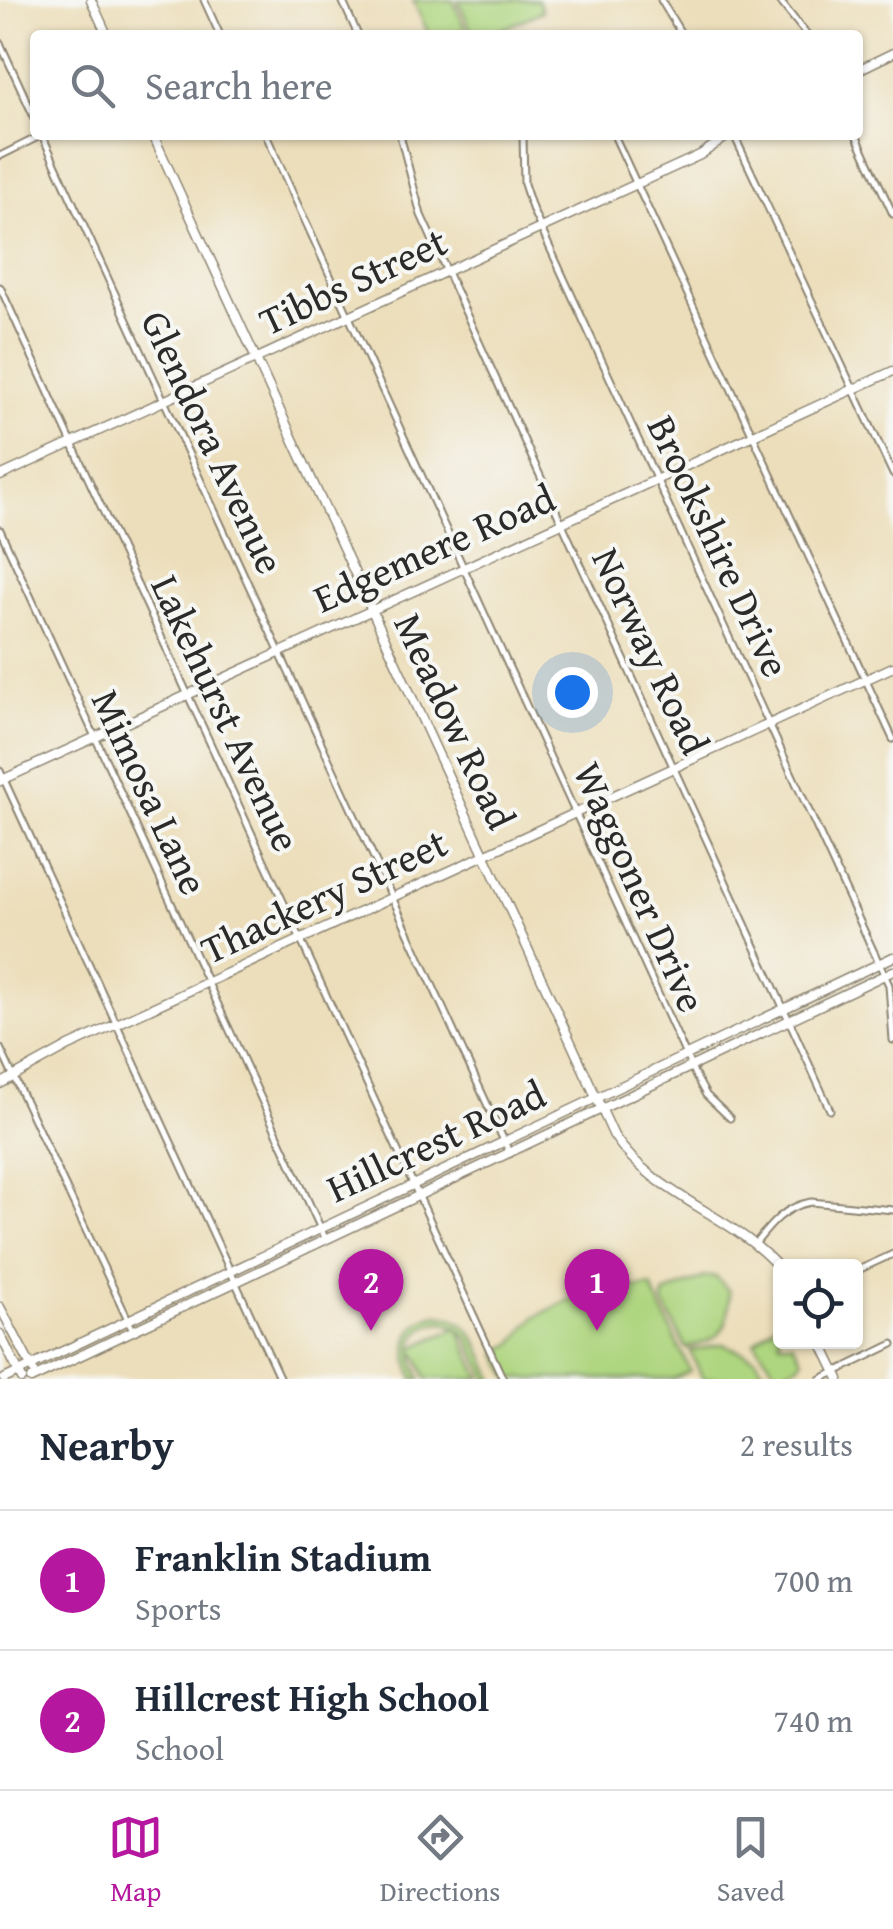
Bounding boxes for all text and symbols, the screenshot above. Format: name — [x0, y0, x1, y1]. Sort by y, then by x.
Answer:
search box — [30, 30, 863, 140]
text: Search here — [145, 57, 333, 113]
icon: search — [65, 58, 120, 113]
street label: Tibbs Street — [249, 211, 456, 350]
street label: Glendora Avenue — [127, 300, 300, 583]
street label: Brookshire Drive — [633, 405, 806, 686]
street label: Edgemere Road — [304, 468, 565, 627]
street label: Norway Road — [578, 538, 725, 765]
street label: Lakehurst Avenue — [137, 565, 316, 861]
street label: Meadow Road — [380, 603, 532, 839]
your location — [547, 667, 598, 718]
street label: Mimosa Lane — [77, 679, 224, 904]
street label: Waggoner Drive — [559, 752, 722, 1021]
street label: Thackery Street — [191, 813, 457, 978]
street label: Hillcrest Road — [317, 1064, 555, 1217]
pin: 2 — [338, 1248, 404, 1331]
pin: 1 — [564, 1248, 630, 1331]
map controls — [773, 1259, 863, 1349]
button: locate — [773, 1259, 863, 1349]
text: Nearby — [40, 1414, 174, 1475]
text: 2 results — [740, 1421, 853, 1468]
text: Franklin Stadium — [135, 1529, 431, 1585]
text: 1 — [64, 1557, 81, 1604]
text: 700 m — [774, 1557, 853, 1604]
text: Sports — [135, 1585, 221, 1632]
text: Hillcrest High School — [135, 1669, 489, 1725]
text: 2 — [64, 1697, 81, 1744]
text: 740 m — [774, 1697, 853, 1744]
text: School — [135, 1725, 224, 1772]
tab: Map — [108, 1810, 163, 1911]
tab: Directions — [380, 1810, 500, 1911]
tab: Saved — [717, 1810, 785, 1911]

